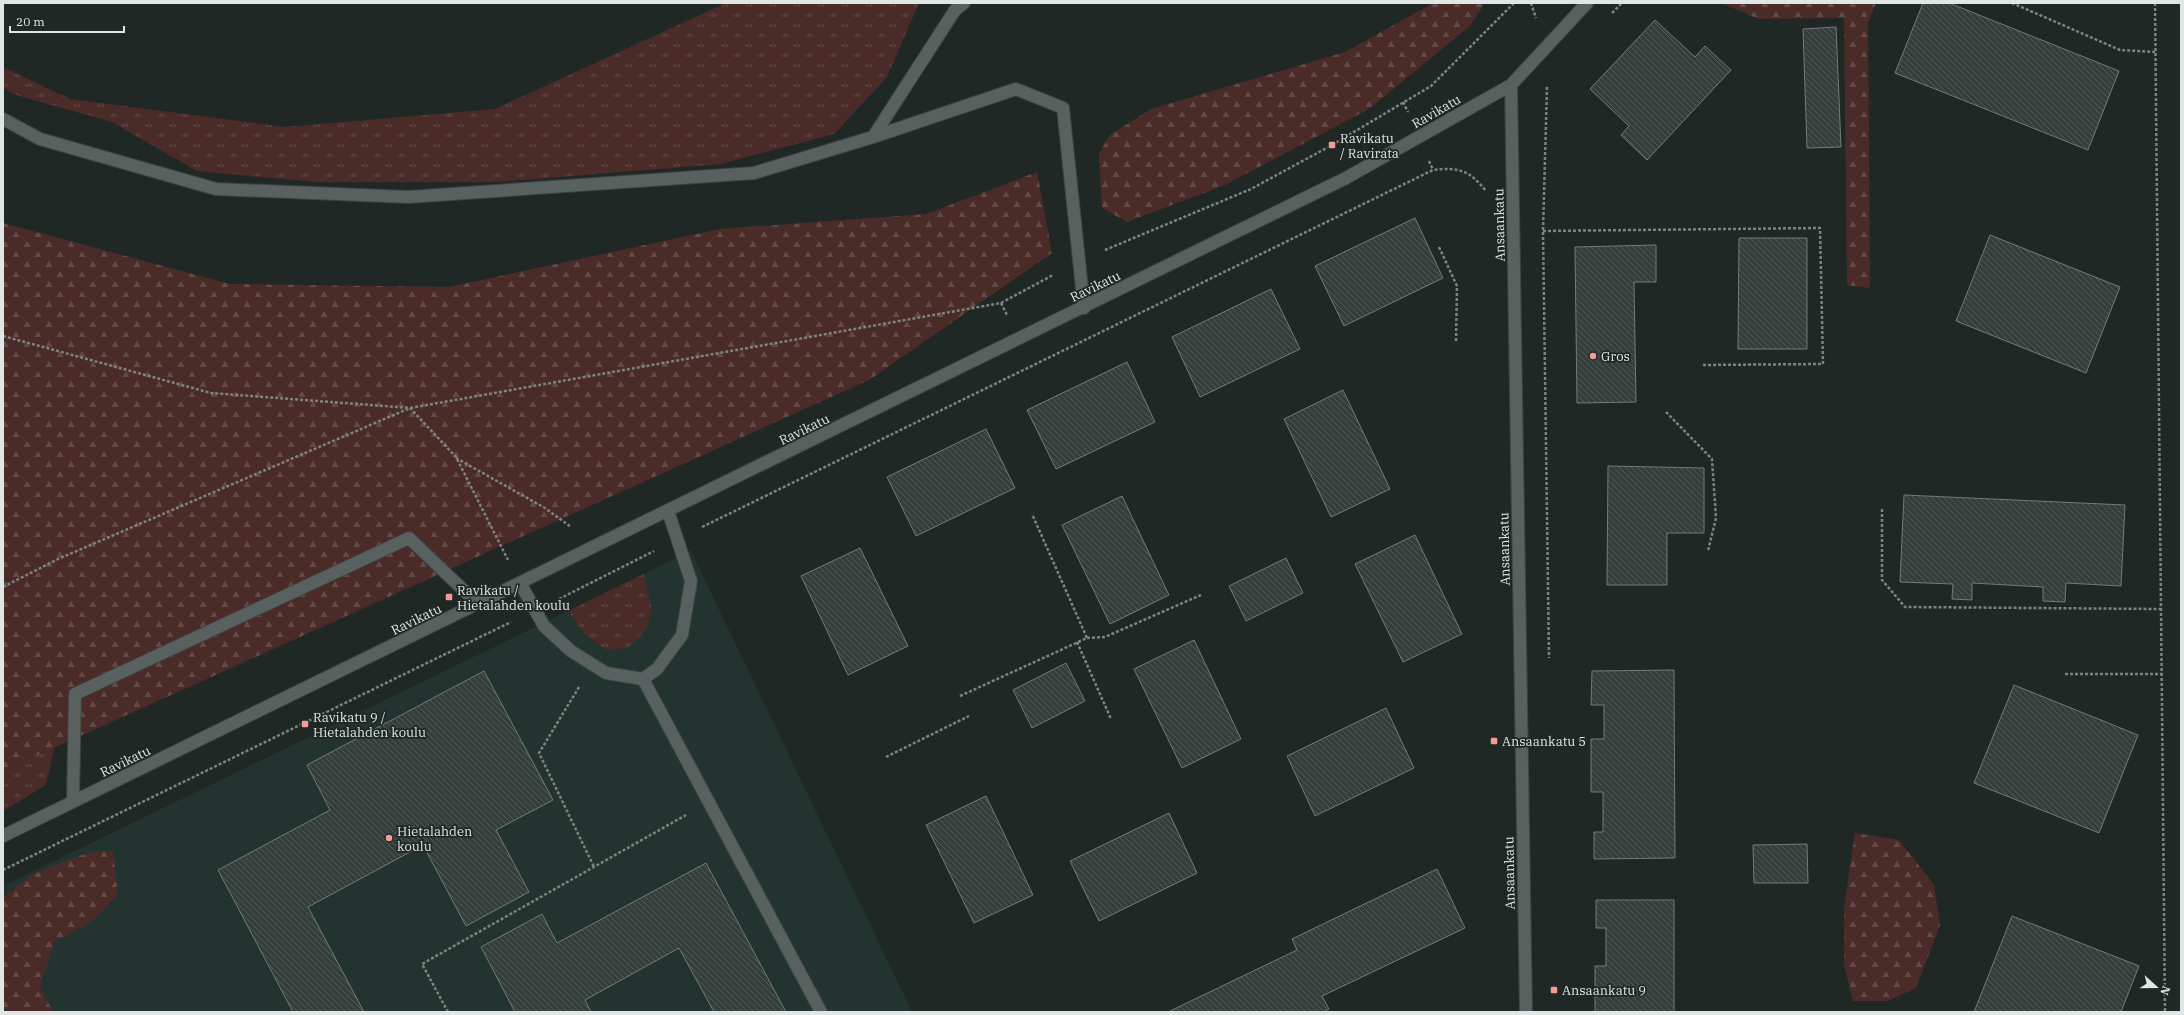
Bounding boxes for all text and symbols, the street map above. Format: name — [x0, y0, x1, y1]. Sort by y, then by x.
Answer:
scale bar — [10, 8, 124, 34]
text: 20 m — [16, 14, 45, 29]
street label: Ravikatu — [1409, 91, 1464, 132]
place label: Ravikatu / Ravirata — [1340, 130, 1399, 162]
marker: Ravikatu / Ravirata — [1327, 140, 1337, 150]
street label: Ansaankatu — [1490, 188, 1509, 262]
street label: Ravikatu — [1067, 267, 1123, 306]
place label: Gros — [1601, 348, 1630, 365]
marker: Gros — [1588, 351, 1598, 361]
street label: Ravikatu — [776, 410, 832, 449]
street label: Ansaankatu — [1495, 512, 1514, 586]
place label: Ravikatu / Hietalahden koulu — [457, 582, 570, 614]
marker: Ravikatu / Hietalahden koulu — [444, 592, 454, 602]
street label: Ravikatu — [388, 600, 444, 639]
place label: Ravikatu 9 / Hietalahden koulu — [313, 709, 426, 741]
marker: Ravikatu 9 / Hietalahden koulu — [300, 719, 310, 729]
place label: Ansaankatu 5 — [1502, 733, 1586, 750]
marker: Ansaankatu 5 — [1489, 736, 1499, 746]
street label: Ravikatu — [97, 742, 153, 781]
place label: Hietalahden koulu — [397, 823, 472, 855]
marker: Hietalahden koulu — [384, 833, 394, 843]
street label: Ansaankatu — [1500, 836, 1519, 910]
north arrow — [2136, 967, 2176, 1007]
place label: Ansaankatu 9 — [1562, 982, 1646, 999]
text: N — [2157, 984, 2173, 997]
marker: Ansaankatu 9 — [1549, 985, 1559, 995]

